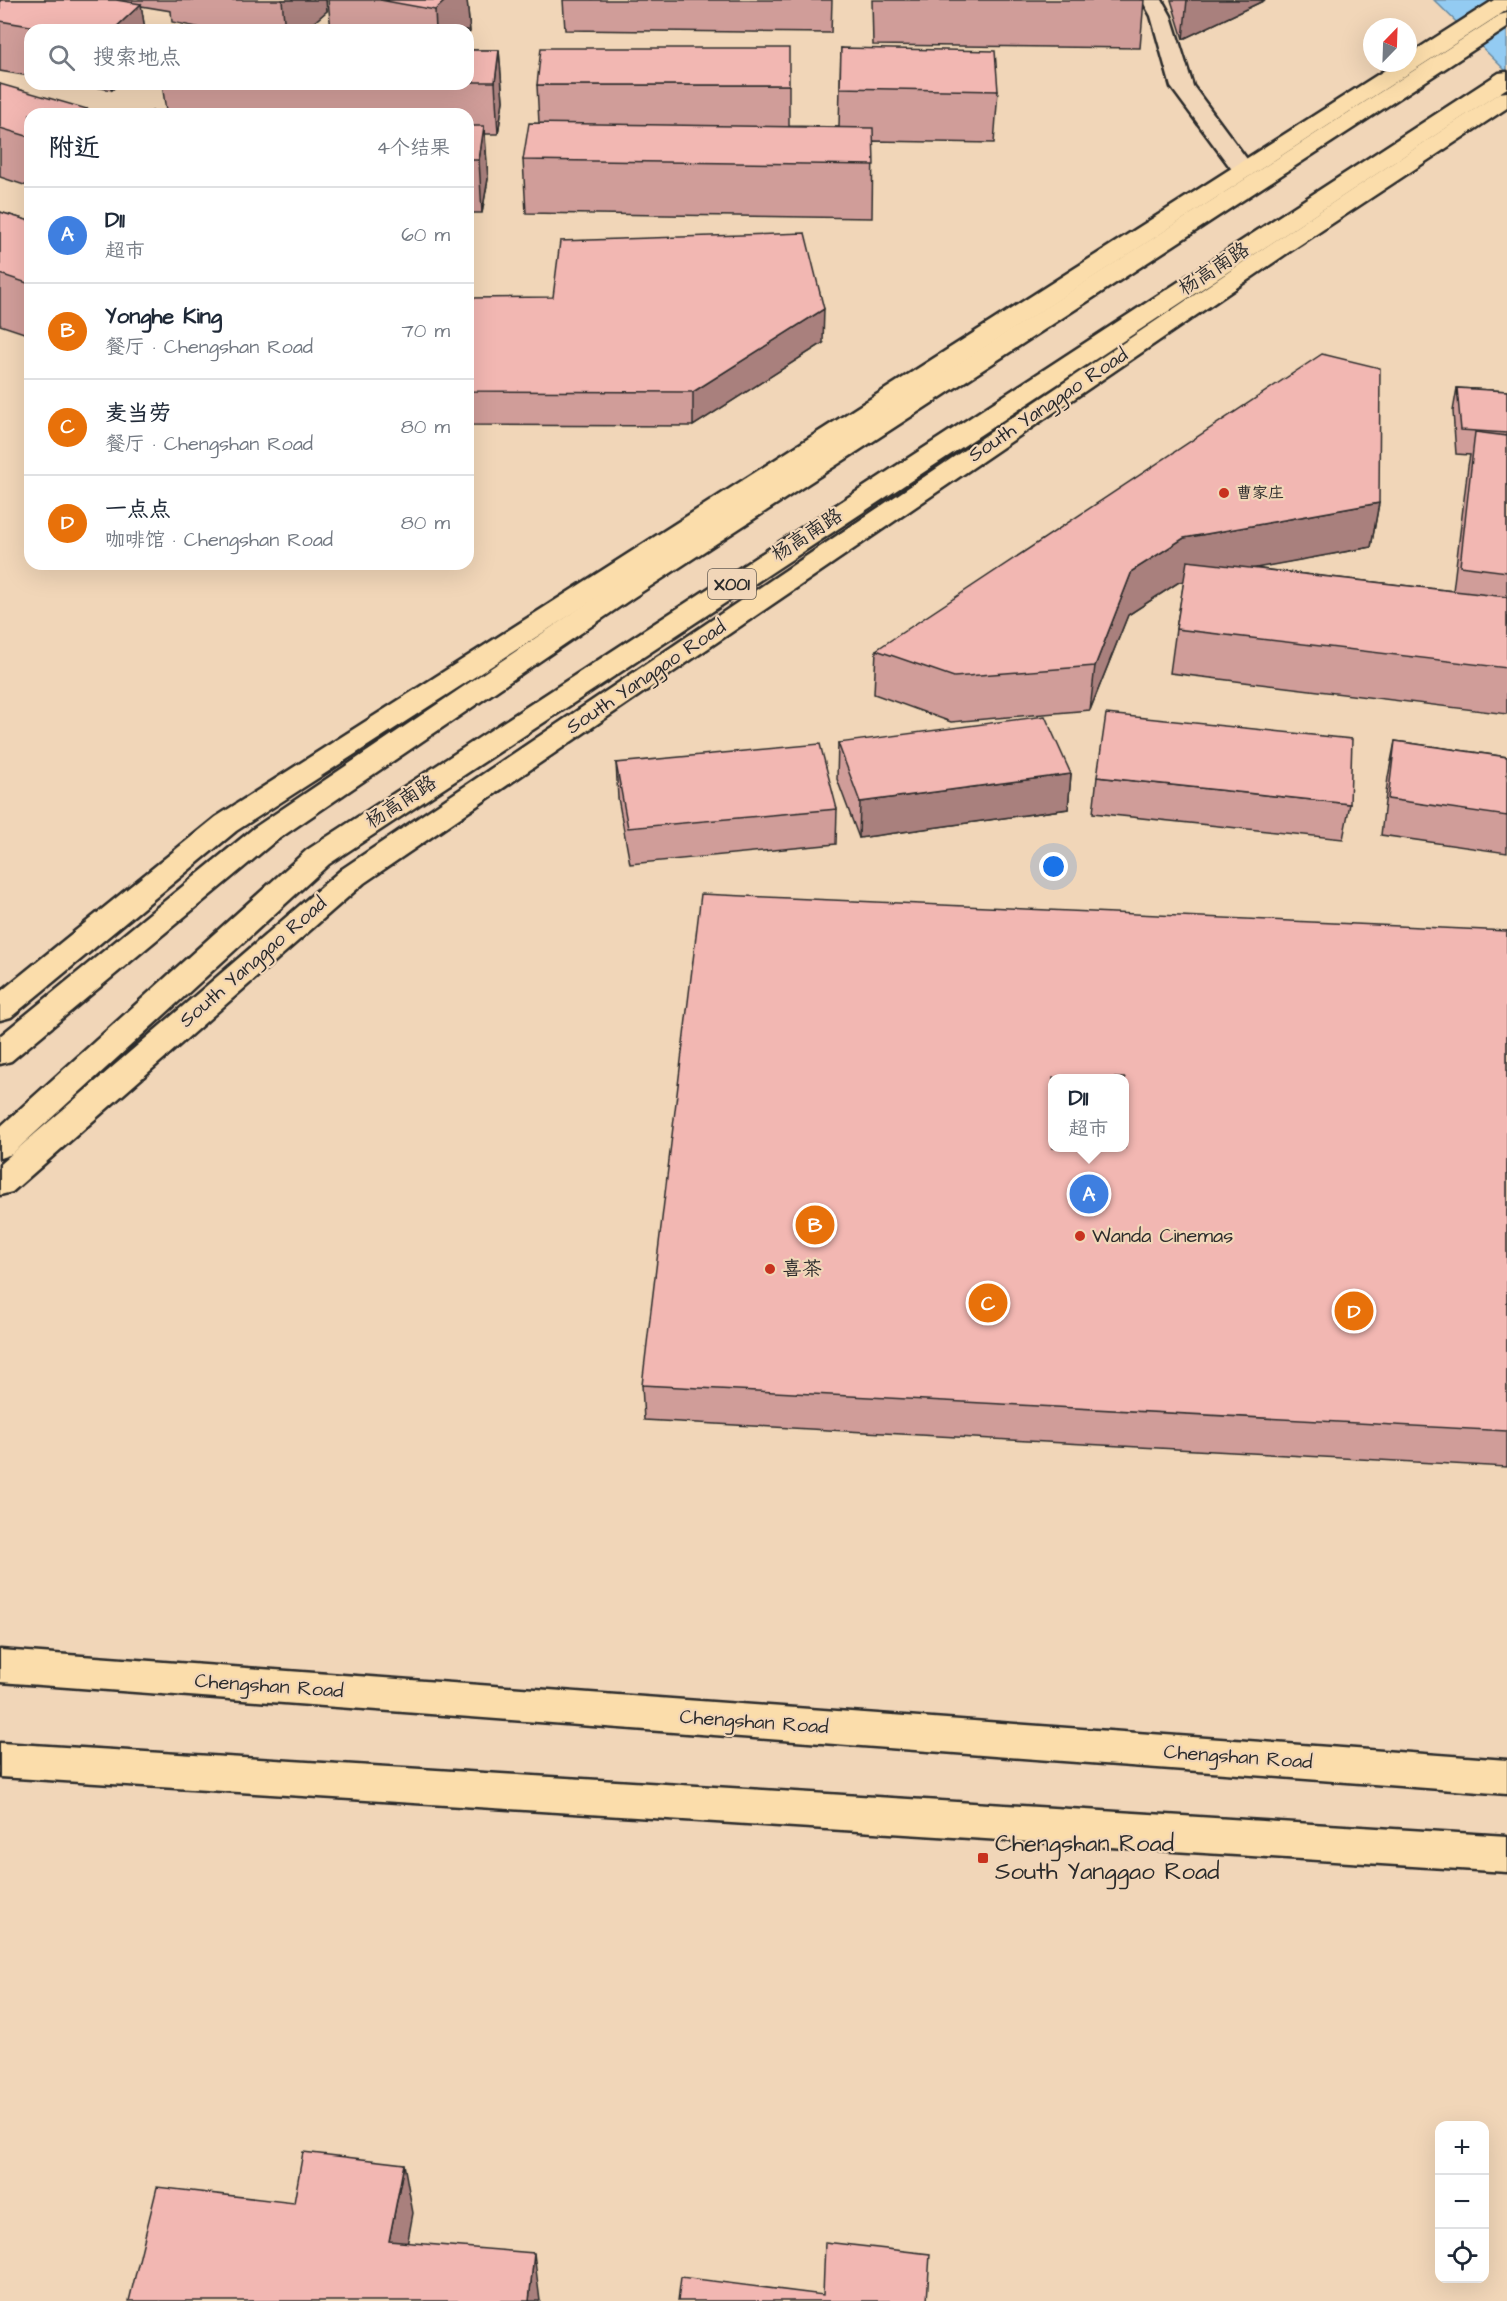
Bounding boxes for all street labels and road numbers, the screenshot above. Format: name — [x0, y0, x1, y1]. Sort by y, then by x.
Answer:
street label: 杨高南路 — [1173, 235, 1256, 303]
street label: South Yanggao Road — [963, 341, 1134, 470]
street label: 杨高南路 — [766, 501, 849, 569]
road number: X001 — [708, 569, 756, 599]
street label: South Yanggao Road — [561, 613, 732, 742]
street label: 杨高南路 — [360, 768, 443, 836]
street label: South Yanggao Road — [173, 890, 333, 1035]
street label: Chengshan Road — [194, 1667, 344, 1706]
street label: Chengshan Road — [679, 1703, 829, 1742]
street label: Chengshan Road — [1163, 1738, 1313, 1777]

